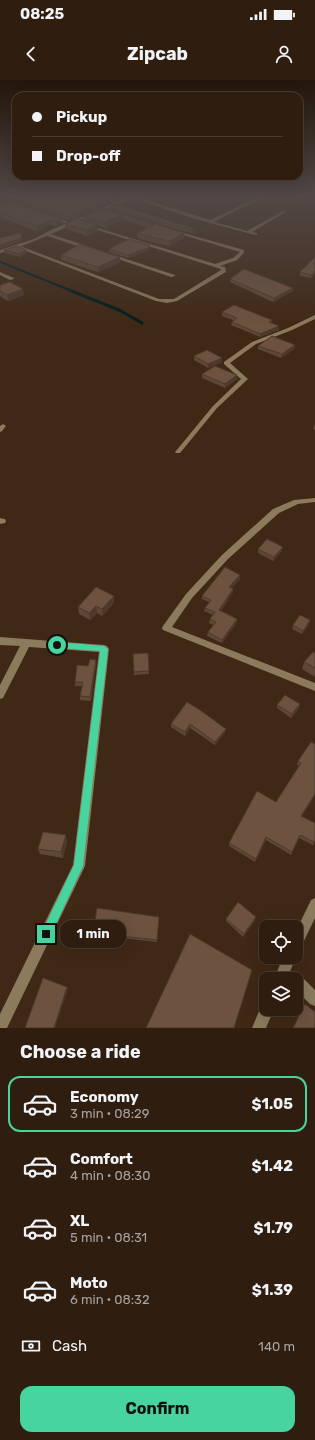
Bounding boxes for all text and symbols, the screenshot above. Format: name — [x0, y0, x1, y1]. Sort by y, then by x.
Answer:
text: 08:25 — [20, 5, 64, 23]
icon: back — [20, 43, 42, 65]
text: Zipcab — [127, 43, 188, 65]
icon: person — [273, 43, 295, 65]
text: Pickup — [56, 108, 107, 126]
text: Drop-off — [56, 147, 120, 165]
route start — [48, 636, 66, 654]
callout: 1 min — [60, 920, 126, 948]
map controls — [259, 920, 303, 1016]
button: locate — [259, 920, 303, 964]
route end — [37, 925, 55, 943]
text: 1 min — [76, 926, 110, 941]
button: layers — [259, 972, 303, 1016]
text: Choose a ride — [20, 1041, 141, 1063]
icon: car — [22, 1086, 58, 1122]
text: Economy — [70, 1088, 139, 1106]
text: $1.05 — [251, 1095, 293, 1113]
text: 3 min · 08:29 — [70, 1106, 149, 1121]
icon: car — [22, 1148, 58, 1184]
text: Comfort — [70, 1150, 133, 1168]
text: $1.42 — [251, 1157, 293, 1175]
text: 4 min · 08:30 — [70, 1168, 150, 1183]
icon: car — [22, 1210, 58, 1246]
text: XL — [70, 1212, 89, 1230]
text: $1.79 — [254, 1219, 293, 1237]
text: 5 min · 08:31 — [70, 1230, 147, 1245]
icon: car — [22, 1272, 58, 1308]
text: Moto — [70, 1274, 108, 1292]
text: $1.39 — [252, 1281, 293, 1299]
text: 6 min · 08:32 — [70, 1292, 150, 1307]
icon: cash — [20, 1335, 42, 1357]
text: Cash — [52, 1337, 87, 1355]
text: 140 m — [258, 1339, 295, 1354]
button: Confirm — [20, 1386, 295, 1432]

